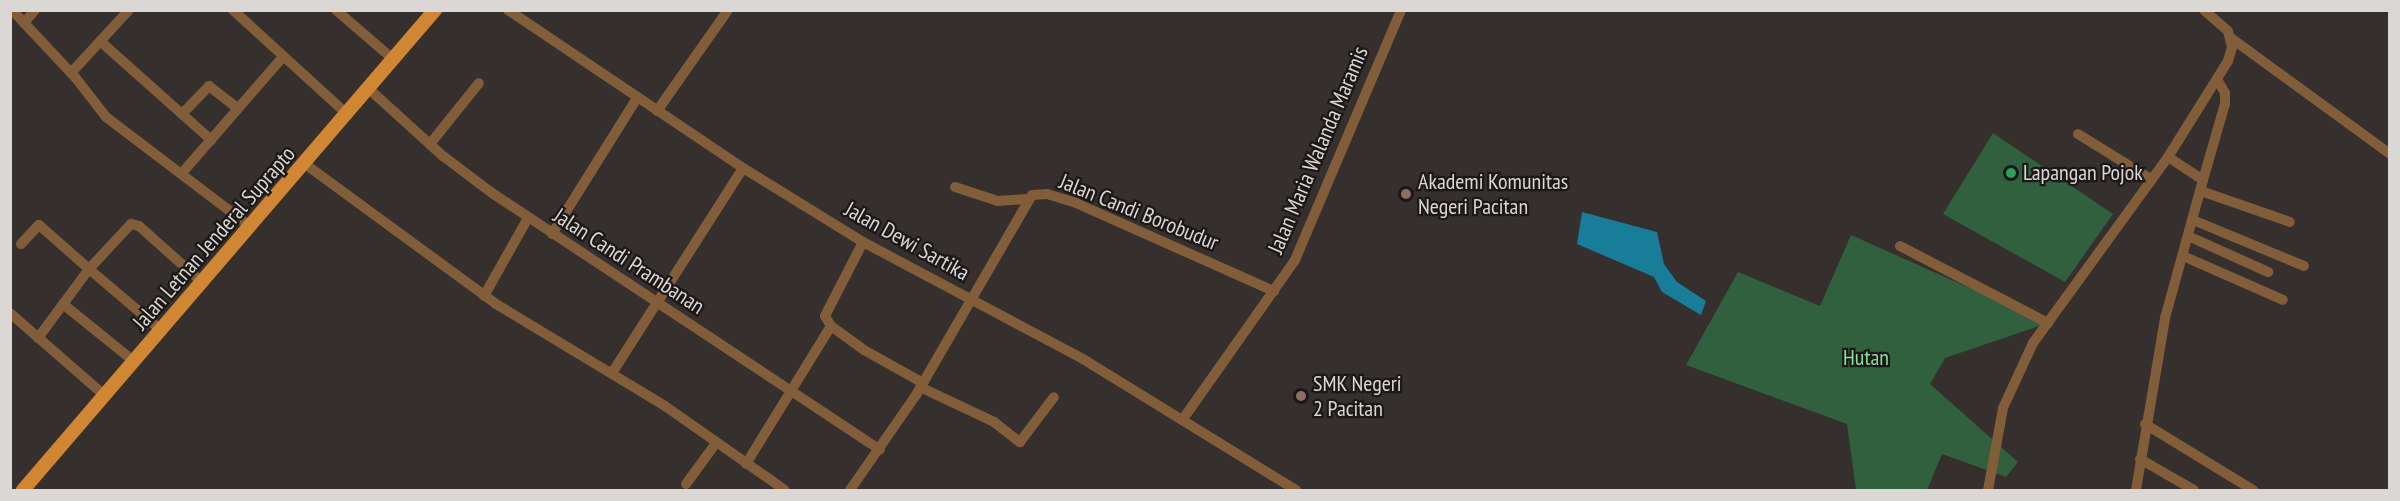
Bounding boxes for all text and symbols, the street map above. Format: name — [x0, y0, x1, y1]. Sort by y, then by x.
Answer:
street label: Jalan Maria Walanda Maramis — [1262, 42, 1374, 258]
street label: Jalan Letnan Jenderal Suprapto — [127, 141, 301, 335]
place label: Lapangan Pojok — [2023, 160, 2143, 186]
marker: Lapangan Pojok — [2004, 166, 2018, 180]
street label: Jalan Candi Borobudur — [1056, 168, 1222, 256]
place label: Akademi Komunitas Negeri Pacitan — [1418, 168, 1568, 220]
marker: Akademi Komunitas Negeri Pacitan — [1399, 187, 1413, 201]
street label: Jalan Dewi Sartika — [840, 196, 974, 286]
street label: Jalan Candi Prambanan — [549, 202, 709, 320]
park label: Hutan — [1843, 345, 1889, 371]
place label: SMK Negeri 2 Pacitan — [1313, 370, 1402, 422]
marker: SMK Negeri 2 Pacitan — [1294, 389, 1308, 403]

